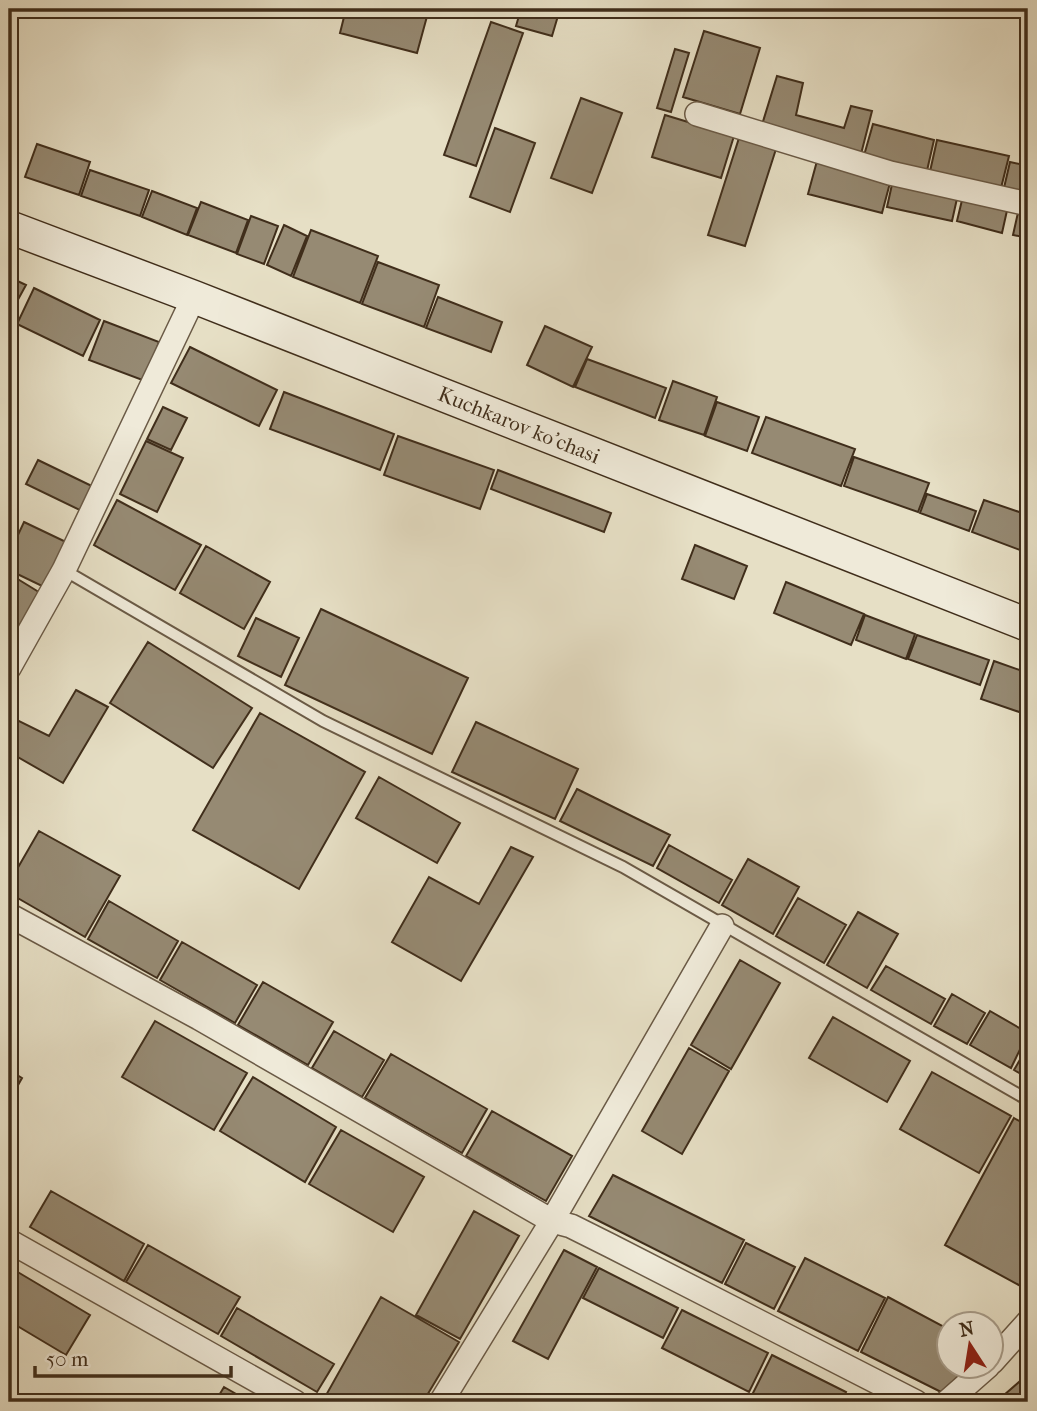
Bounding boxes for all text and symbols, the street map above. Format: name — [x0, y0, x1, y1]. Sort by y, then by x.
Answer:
street label: Kuchkarov ko'chasi — [435, 382, 603, 468]
north arrow — [936, 1310, 1006, 1380]
text: N — [957, 1317, 977, 1342]
scale bar — [35, 1334, 231, 1378]
text: 50 m — [46, 1347, 89, 1371]

